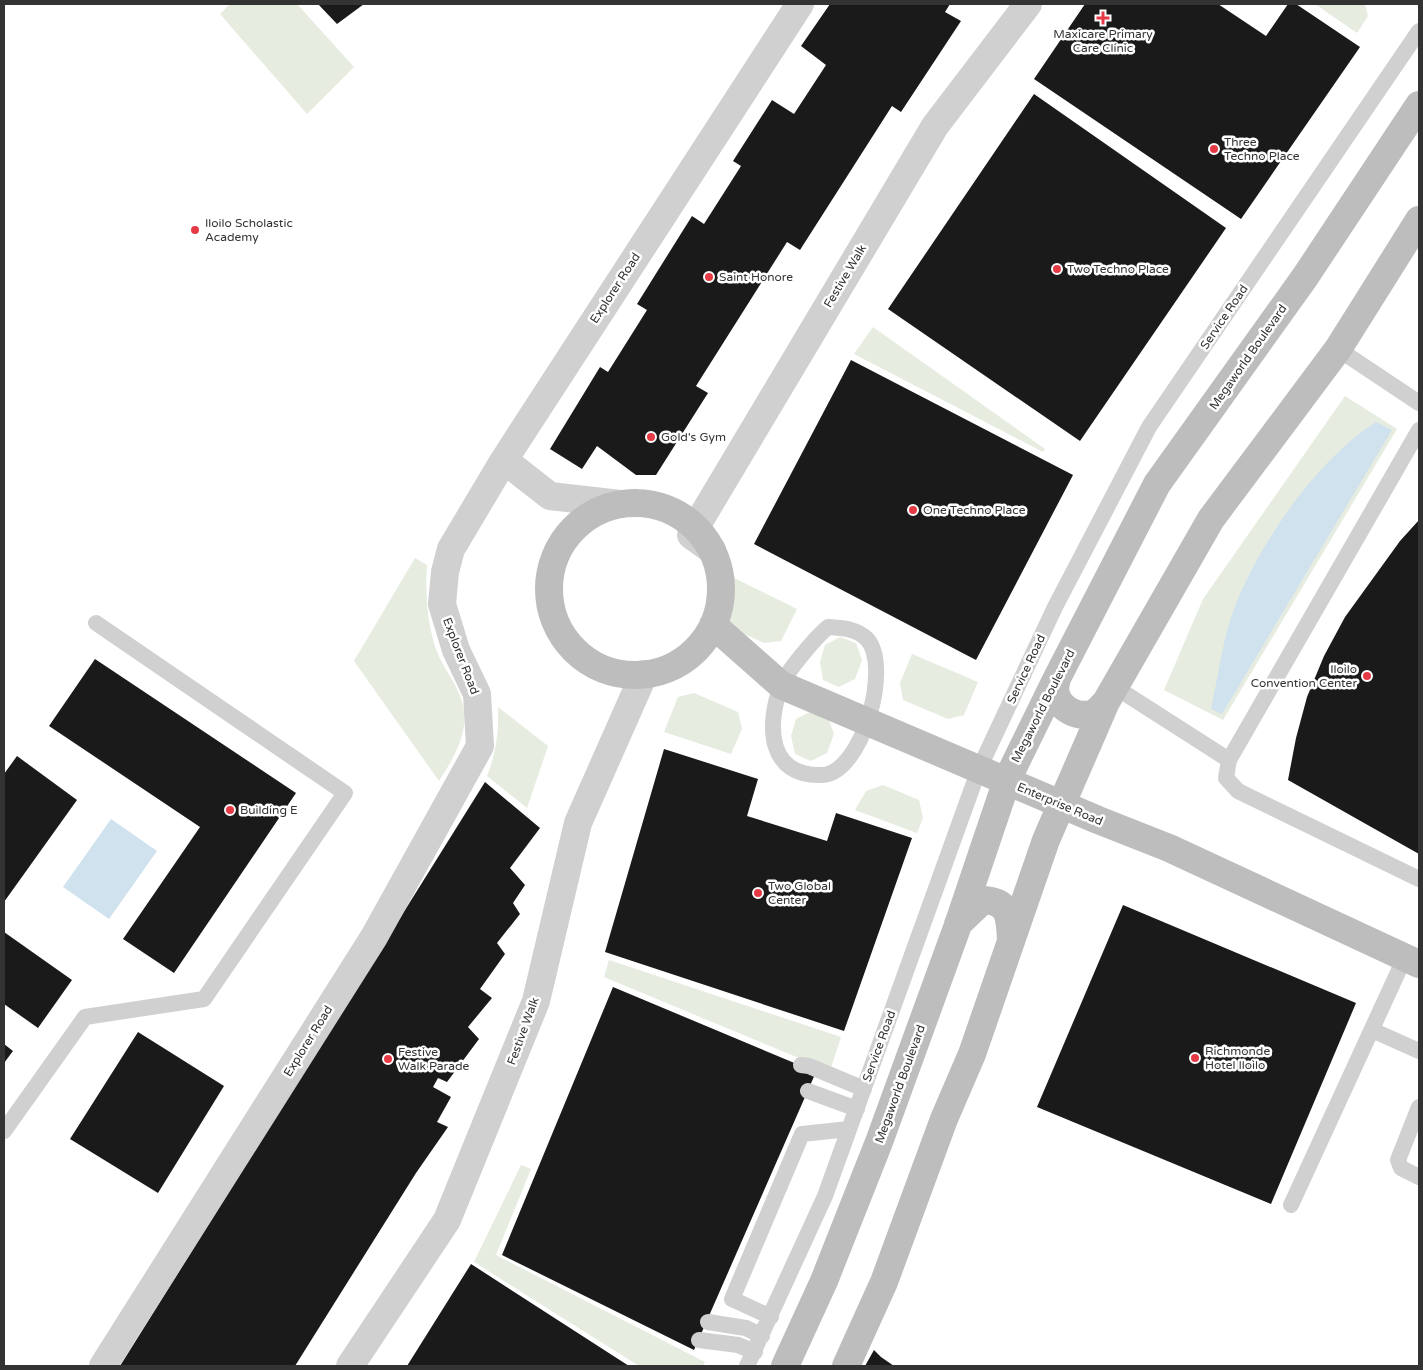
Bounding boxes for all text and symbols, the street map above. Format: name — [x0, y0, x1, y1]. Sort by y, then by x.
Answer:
marker: Maxicare Primary Care Clinic — [1096, 11, 1110, 25]
place label: Maxicare Primary Care Clinic — [1053, 27, 1153, 55]
place label: Three Techno Place — [1224, 135, 1300, 163]
marker: Three Techno Place — [1208, 143, 1220, 155]
place label: Iloilo Scholastic Academy — [205, 216, 293, 244]
marker: Iloilo Scholastic Academy — [189, 224, 201, 236]
street label: Festive Walk — [821, 242, 870, 310]
street label: Explorer Road — [587, 250, 643, 326]
place label: Two Techno Place — [1067, 262, 1169, 276]
marker: Two Techno Place — [1051, 263, 1063, 275]
place label: Saint Honore — [719, 270, 793, 284]
marker: Saint Honore — [703, 271, 715, 283]
street label: Service Road — [1197, 282, 1251, 352]
street label: Megaworld Boulevard — [1206, 302, 1290, 412]
place label: Gold's Gym — [661, 430, 726, 444]
marker: Gold's Gym — [645, 431, 657, 443]
place label: One Techno Place — [923, 503, 1026, 517]
marker: One Techno Place — [907, 504, 919, 516]
street label: Explorer Road — [440, 616, 482, 696]
street label: Service Road — [1004, 632, 1048, 706]
street label: Megaworld Boulevard — [1008, 647, 1078, 765]
place label: Iloilo Convention Center — [1251, 662, 1357, 690]
marker: Iloilo Convention Center — [1361, 670, 1373, 682]
street label: Enterprise Road — [1015, 780, 1105, 828]
place label: Building E — [240, 803, 298, 817]
marker: Building E — [224, 804, 236, 816]
place label: Two Global Center — [768, 879, 831, 907]
marker: Two Global Center — [752, 887, 764, 899]
street label: Festive Walk — [504, 995, 542, 1067]
street label: Explorer Road — [281, 1003, 335, 1079]
street label: Service Road — [860, 1009, 898, 1083]
street label: Megaworld Boulevard — [872, 1023, 928, 1145]
place label: Richmonde Hotel Iloilo — [1205, 1044, 1270, 1072]
place label: Festive Walk Parade — [398, 1045, 469, 1073]
marker: Richmonde Hotel Iloilo — [1189, 1052, 1201, 1064]
marker: Festive Walk Parade — [382, 1053, 394, 1065]

